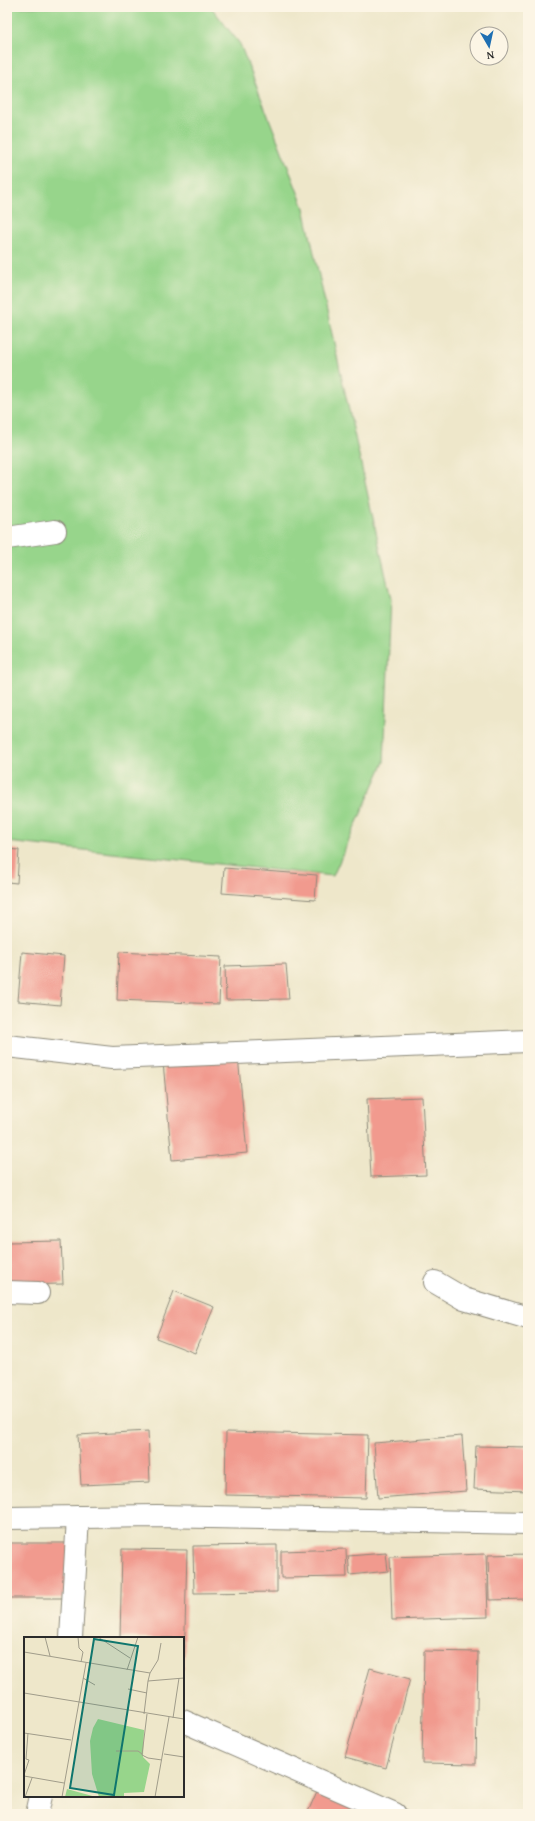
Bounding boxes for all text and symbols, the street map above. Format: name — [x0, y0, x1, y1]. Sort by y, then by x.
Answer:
north arrow — [469, 26, 509, 66]
text: N — [485, 47, 495, 64]
inset map — [24, 1637, 184, 1797]

